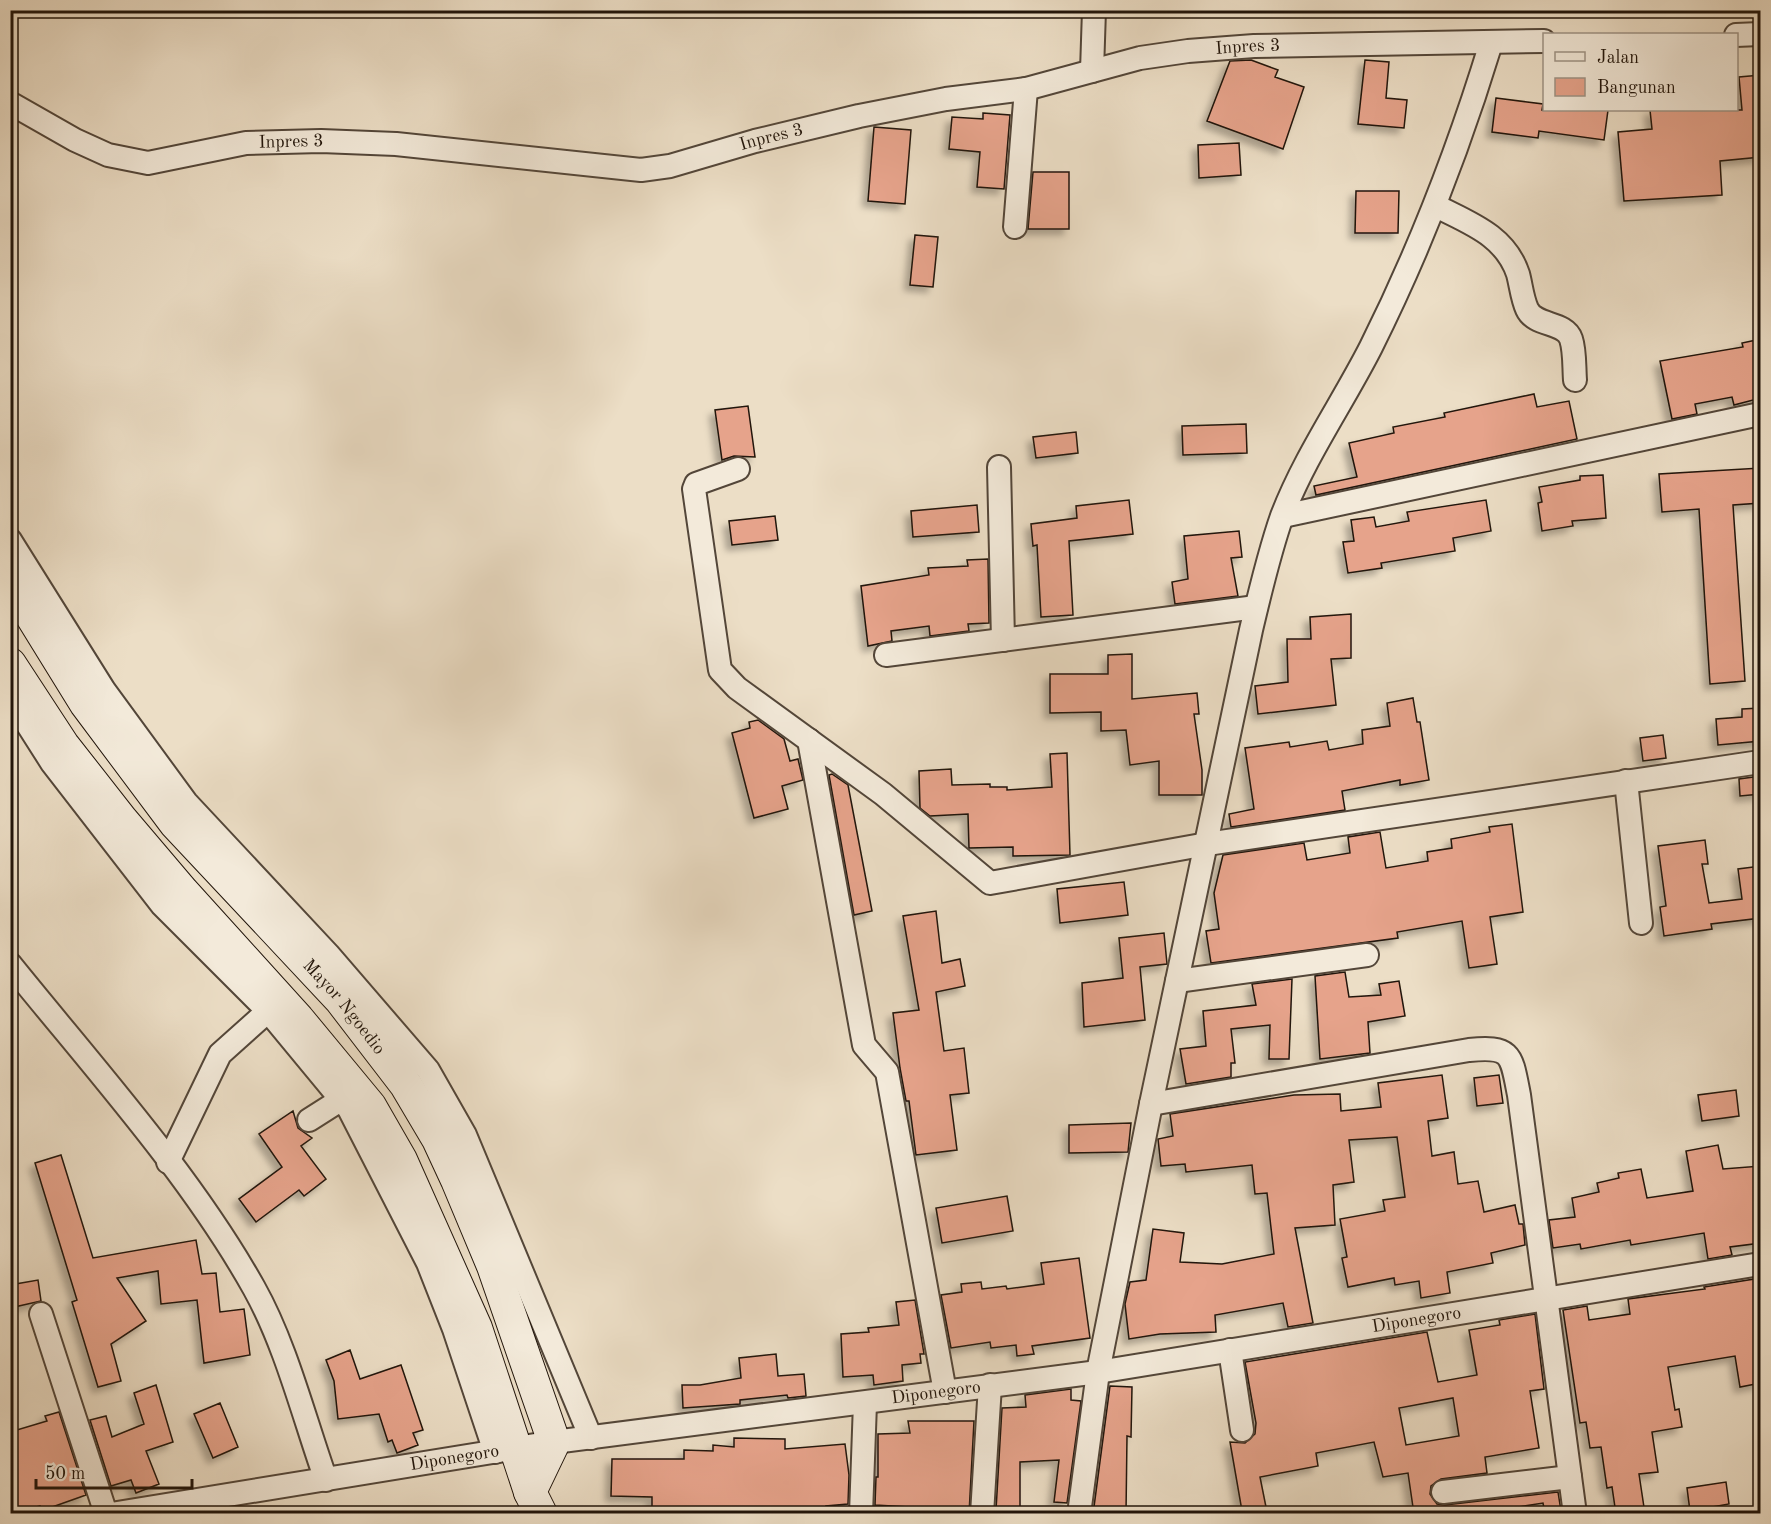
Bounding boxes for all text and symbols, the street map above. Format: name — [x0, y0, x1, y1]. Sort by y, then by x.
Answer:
legend — [1543, 33, 1738, 111]
street label: Inpres 3 — [1215, 37, 1280, 58]
text: Jalan — [1597, 49, 1639, 67]
text: Bangunan — [1597, 79, 1676, 97]
street label: Inpres 3 — [737, 121, 805, 154]
street label: Inpres 3 — [258, 132, 324, 152]
street label: Mayor Ngoedio — [299, 956, 388, 1058]
street label: Diponegoro — [1371, 1304, 1463, 1336]
street label: Diponegoro — [890, 1378, 982, 1408]
street label: Diponegoro — [409, 1442, 501, 1474]
scale bar — [36, 1452, 192, 1490]
text: 50 m — [45, 1465, 85, 1483]

